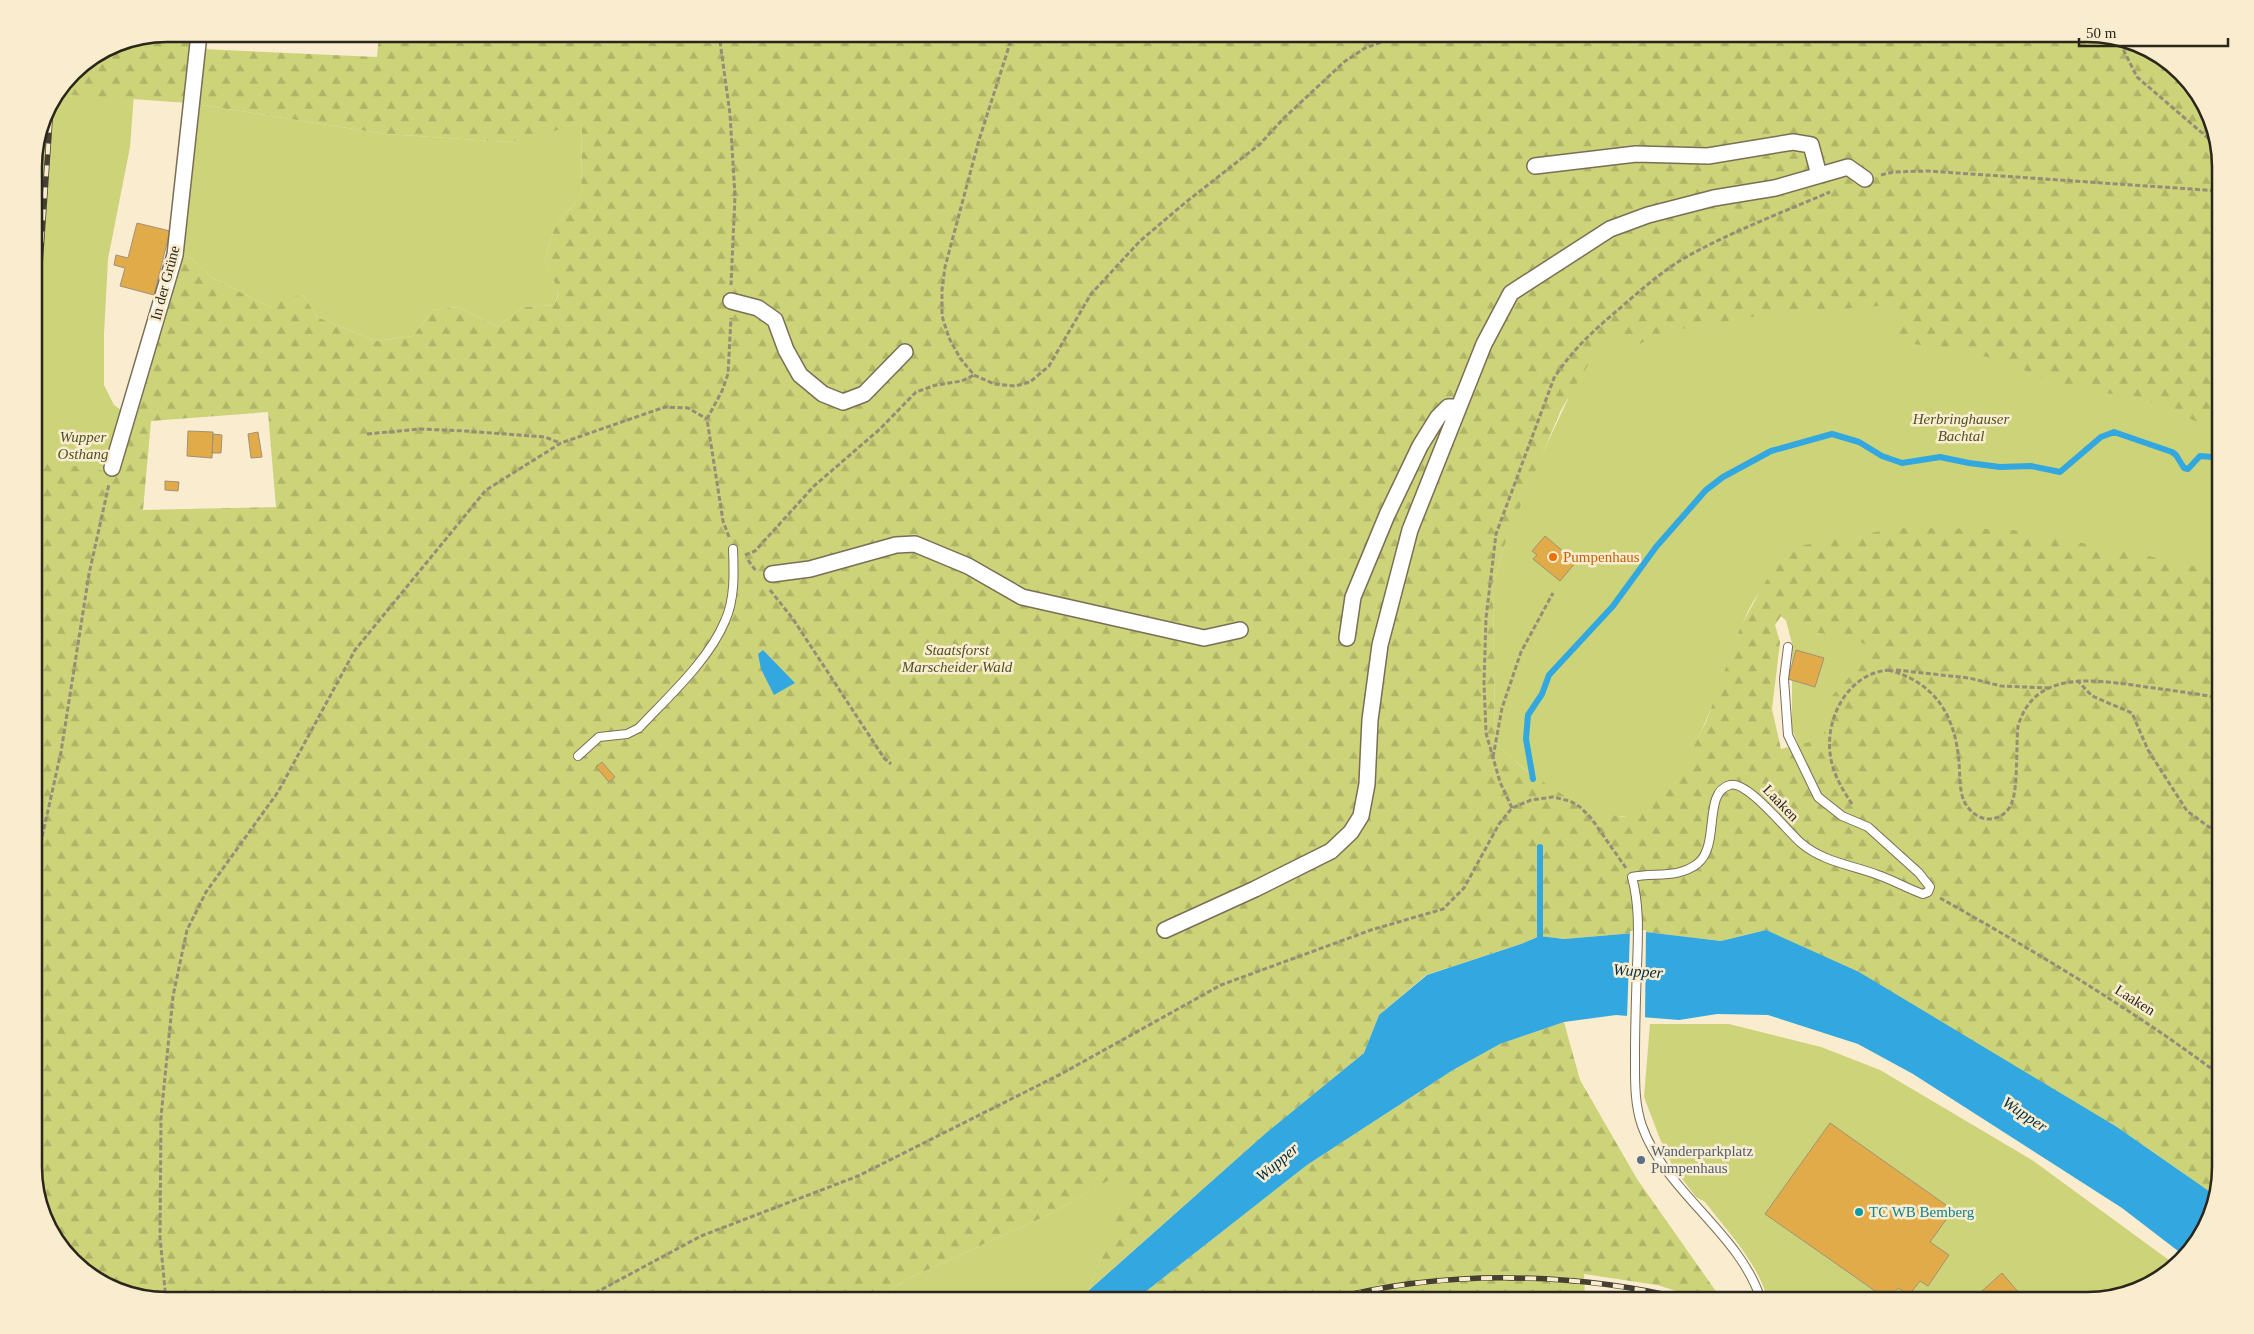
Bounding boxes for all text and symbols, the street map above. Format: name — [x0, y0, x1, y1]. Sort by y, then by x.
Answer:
scale bar — [2079, 15, 2228, 47]
text: 50 m — [2086, 25, 2117, 41]
street label: In der Grüne — [147, 244, 183, 322]
park label: Herbringhauser Bachtal — [1912, 411, 2009, 444]
park label: Wupper Osthang — [58, 429, 109, 462]
place label: Pumpenhaus — [1563, 549, 1640, 565]
marker: Pumpenhaus — [1547, 551, 1559, 563]
park label: Staatsforst Marscheider Wald — [901, 642, 1013, 675]
street label: Laaken — [1760, 782, 1802, 825]
water label: Wupper — [1613, 961, 1664, 982]
street label: Laaken — [2112, 982, 2158, 1019]
water label: Wupper — [1999, 1093, 2051, 1136]
water label: Wupper — [1252, 1139, 1303, 1185]
place label: Wanderparkplatz Pumpenhaus — [1651, 1143, 1753, 1176]
marker: Wanderparkplatz Pumpenhaus — [1635, 1154, 1647, 1166]
place label: TC WB Bemberg — [1869, 1204, 1975, 1220]
marker: TC WB Bemberg — [1853, 1206, 1865, 1218]

